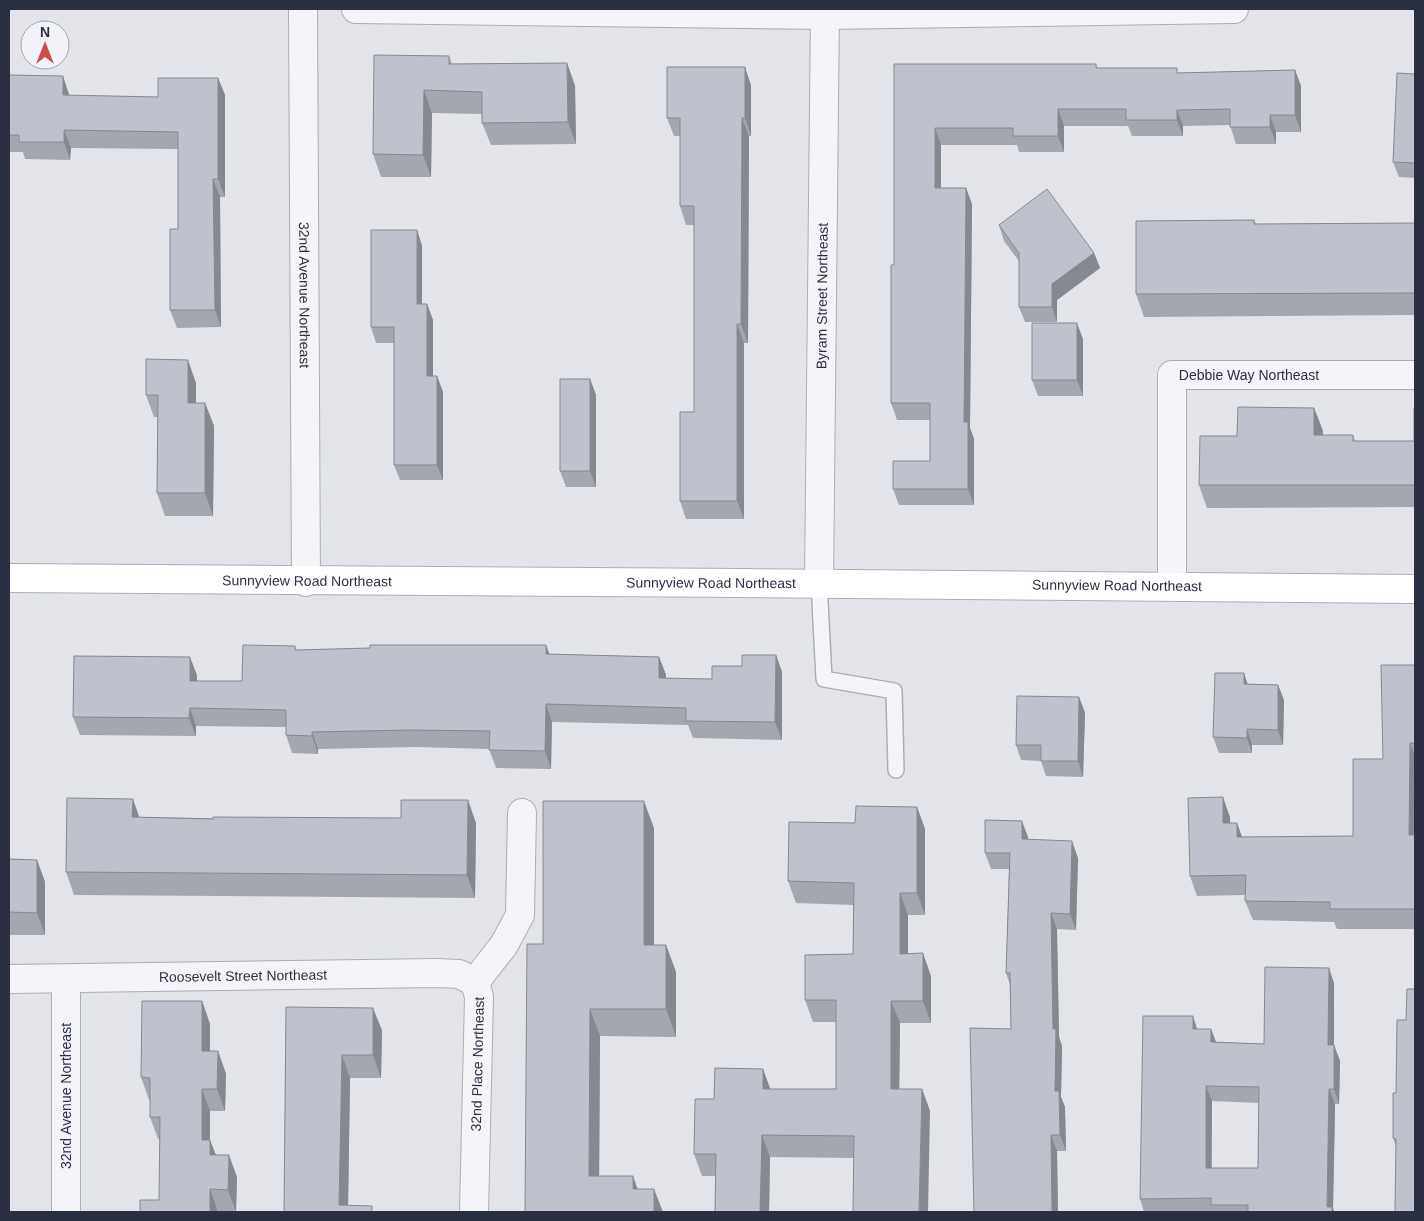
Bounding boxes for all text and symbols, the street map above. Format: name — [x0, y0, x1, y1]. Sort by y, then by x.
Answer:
north arrow — [20, 20, 70, 70]
text: N — [40, 24, 50, 40]
street label: 32nd Avenue Northeast — [296, 222, 313, 368]
street label: Byram Street Northeast — [813, 223, 831, 369]
street label: Debbie Way Northeast — [1179, 367, 1319, 383]
street label: Sunnyview Road Northeast — [222, 572, 392, 589]
street label: Sunnyview Road Northeast — [626, 574, 796, 591]
street label: Sunnyview Road Northeast — [1032, 577, 1202, 594]
street label: Roosevelt Street Northeast — [159, 967, 327, 985]
street label: 32nd Place Northeast — [468, 996, 487, 1132]
street label: 32nd Avenue Northeast — [58, 1023, 74, 1169]

